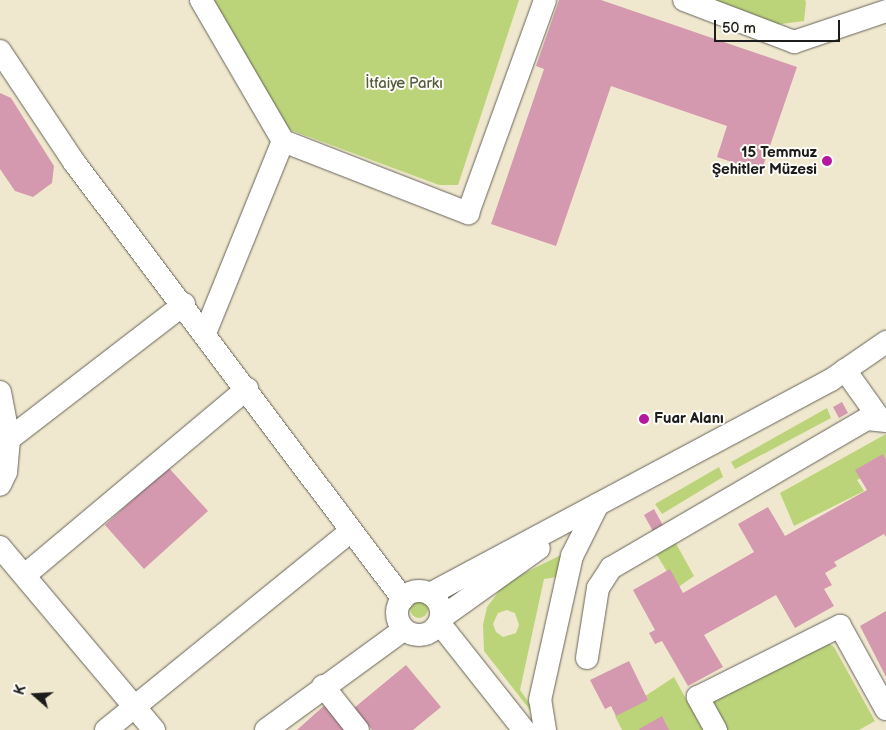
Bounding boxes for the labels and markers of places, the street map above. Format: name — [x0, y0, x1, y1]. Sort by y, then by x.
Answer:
place label: 15 Temmuz Şehitler Müzesi — [712, 143, 817, 178]
marker: 15 Temmuz Şehitler Müzesi — [821, 155, 833, 167]
place label: Fuar Alanı — [654, 410, 724, 428]
marker: Fuar Alanı — [638, 413, 650, 425]

